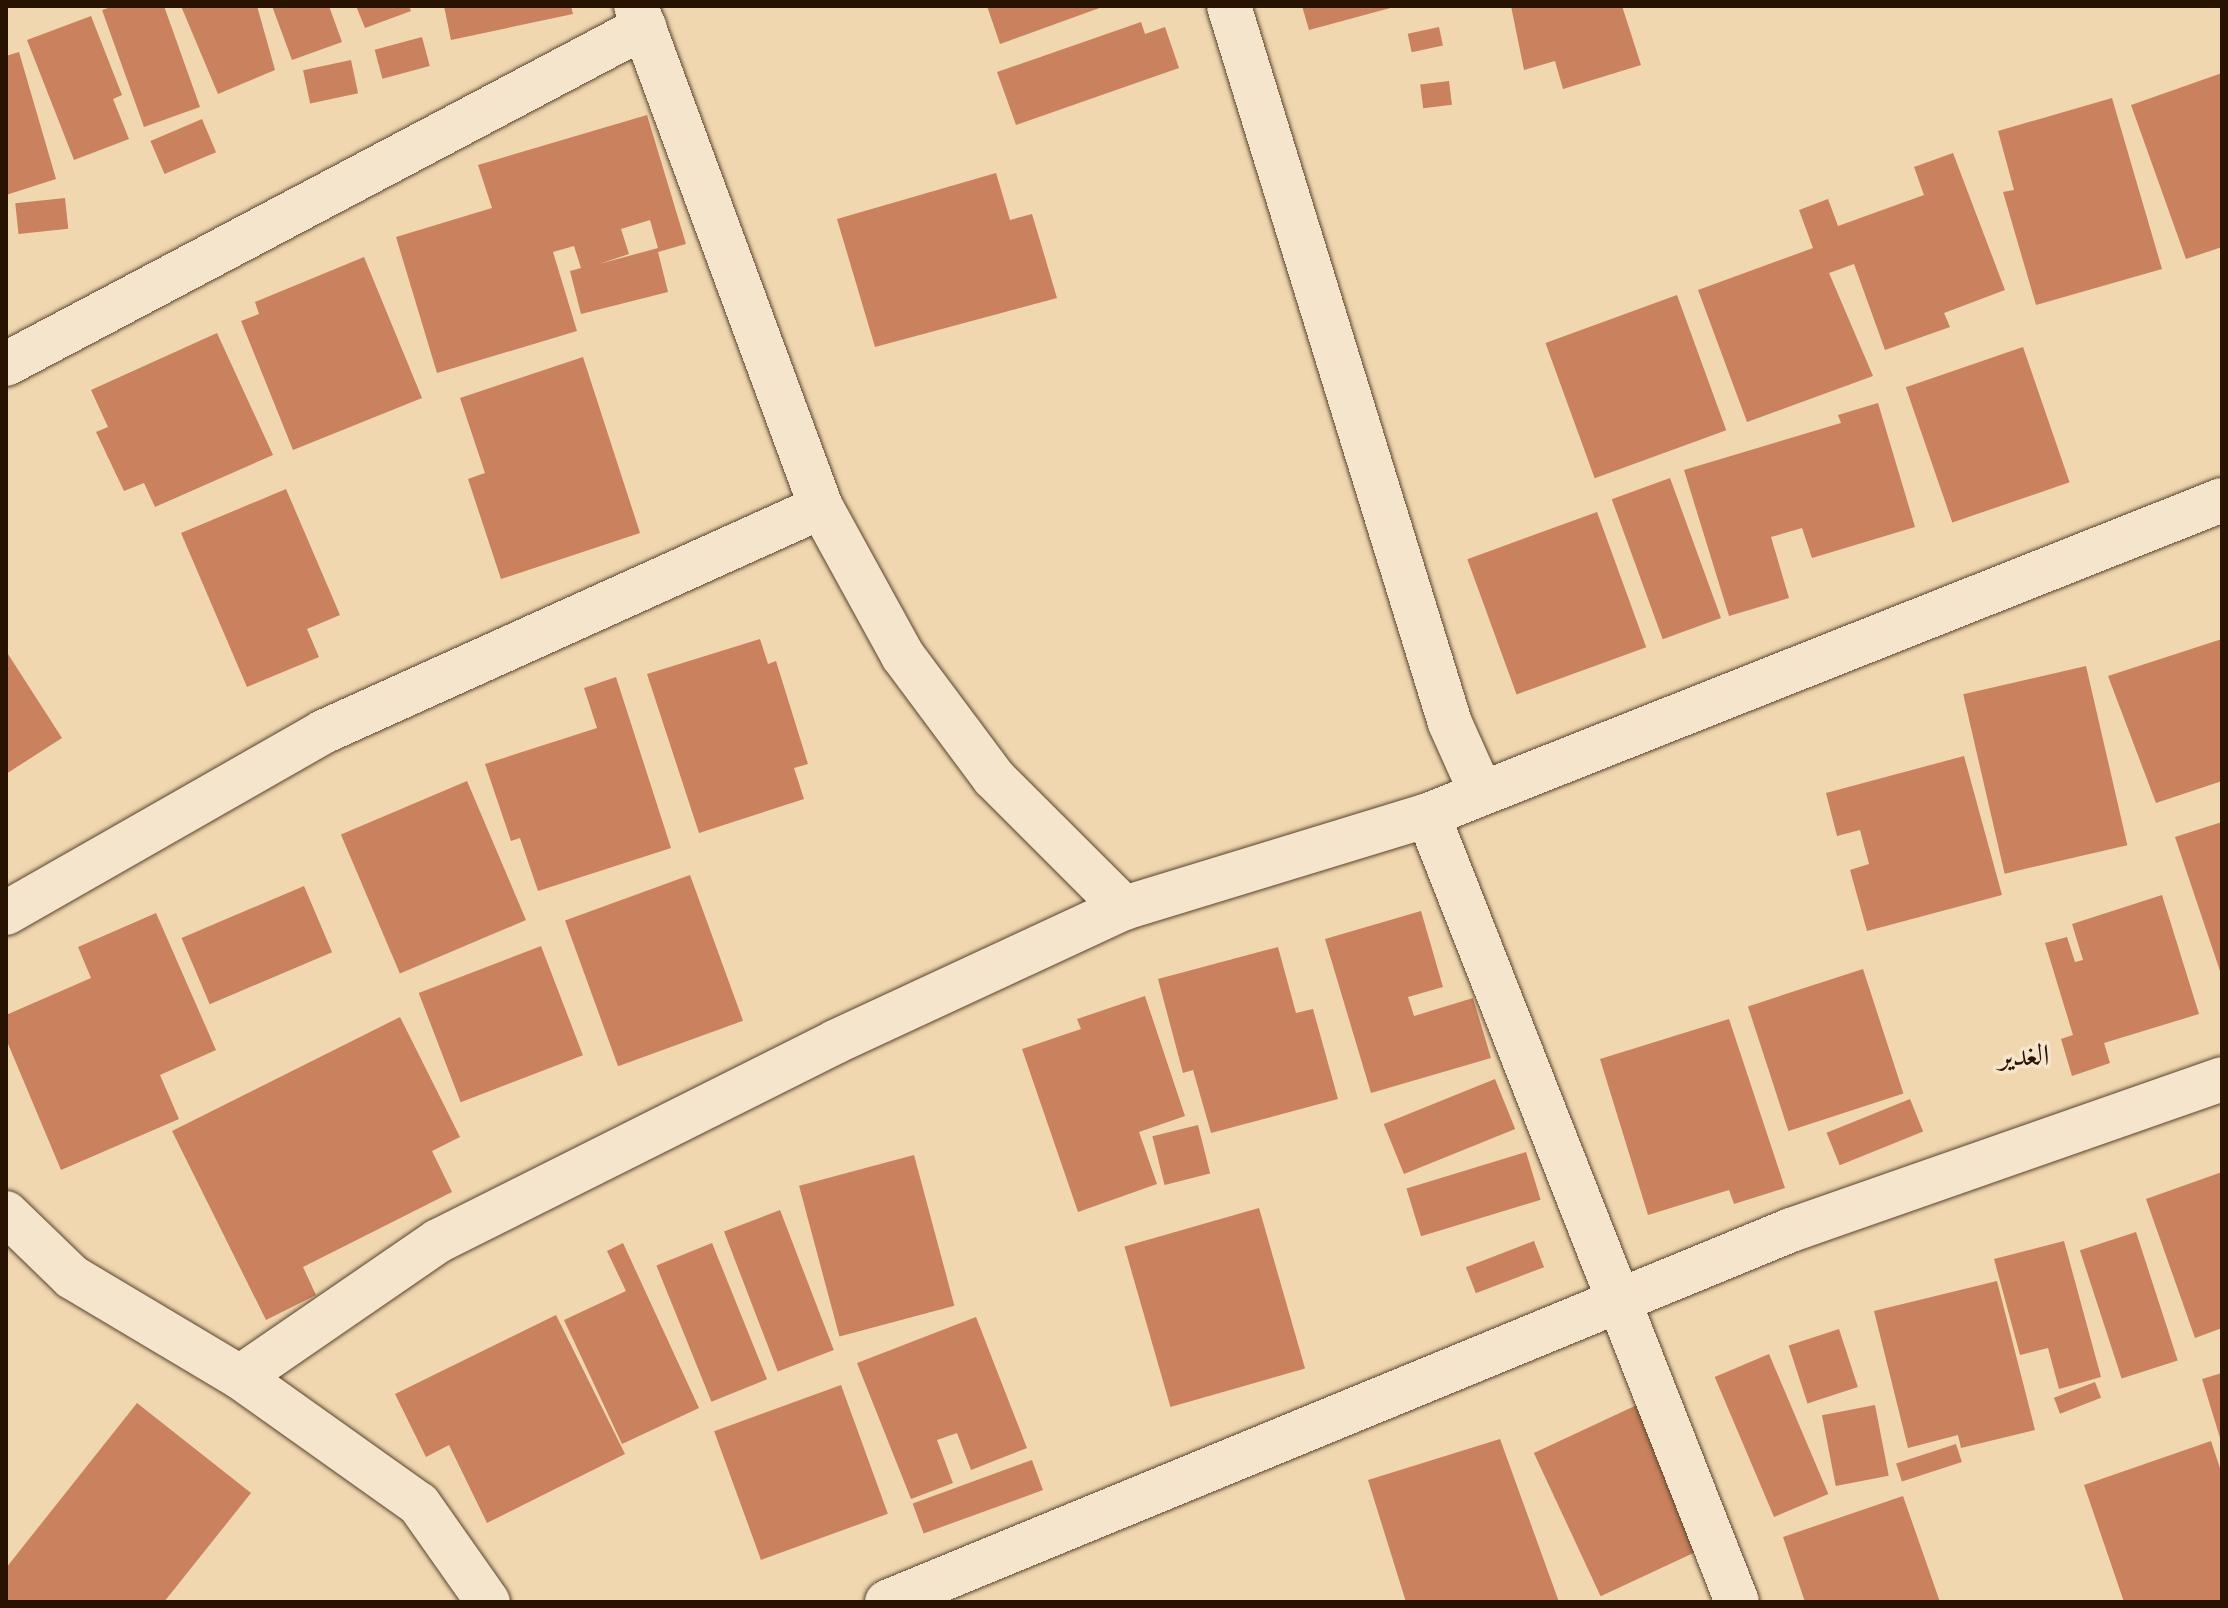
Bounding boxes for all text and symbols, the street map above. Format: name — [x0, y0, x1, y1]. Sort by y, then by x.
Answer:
district label: الغدير — [1998, 1038, 2050, 1074]

